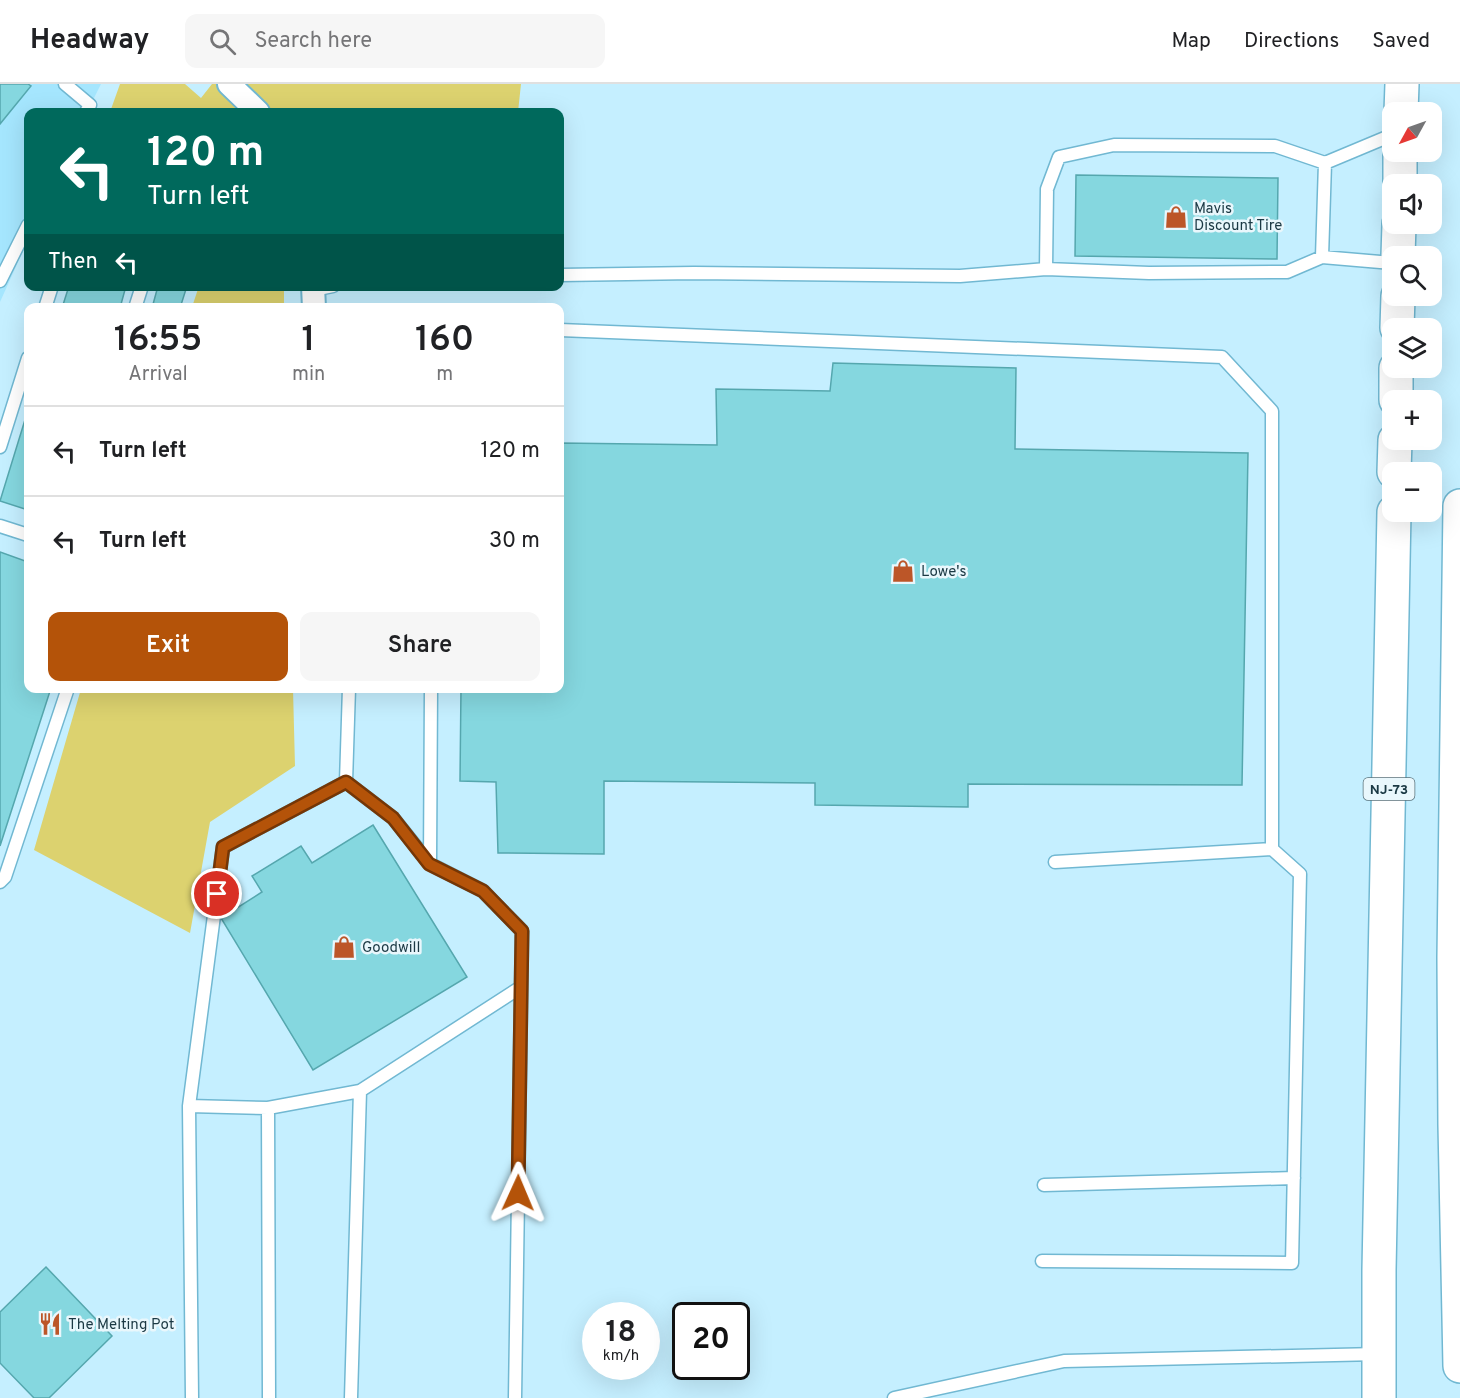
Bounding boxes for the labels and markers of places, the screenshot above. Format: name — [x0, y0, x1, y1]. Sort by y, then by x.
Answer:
place label: Mavis Discount Tire — [1194, 200, 1282, 236]
shop icon: Mavis Discount Tire — [1163, 204, 1189, 230]
shop icon: Lowe's — [890, 558, 916, 584]
place label: Lowe's — [921, 563, 967, 582]
pin — [191, 868, 242, 919]
shop icon: Goodwill — [331, 934, 357, 960]
place label: Goodwill — [362, 939, 420, 958]
restaurant icon: The Melting Pot — [37, 1311, 63, 1337]
place label: The Melting Pot — [68, 1316, 174, 1335]

